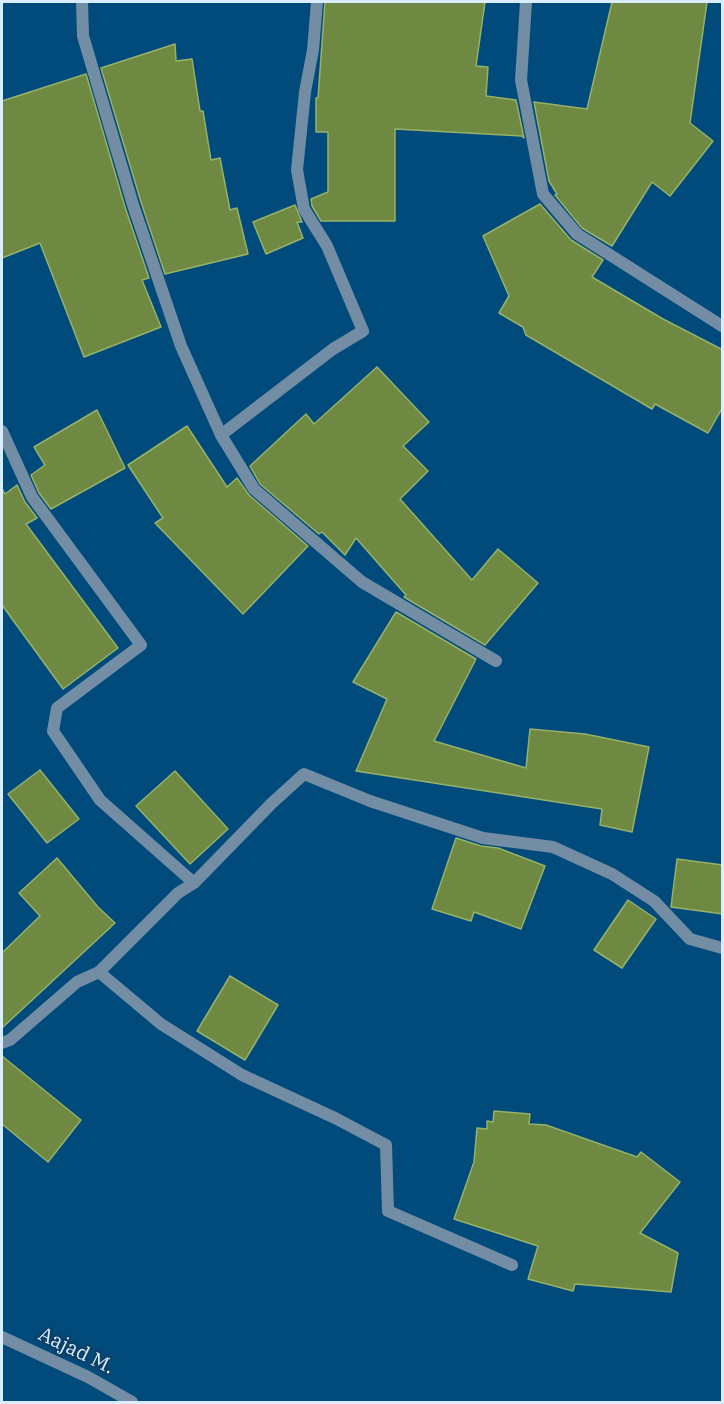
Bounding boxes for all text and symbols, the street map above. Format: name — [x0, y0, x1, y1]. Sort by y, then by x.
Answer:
street label: Aajad M. — [34, 1322, 118, 1380]

